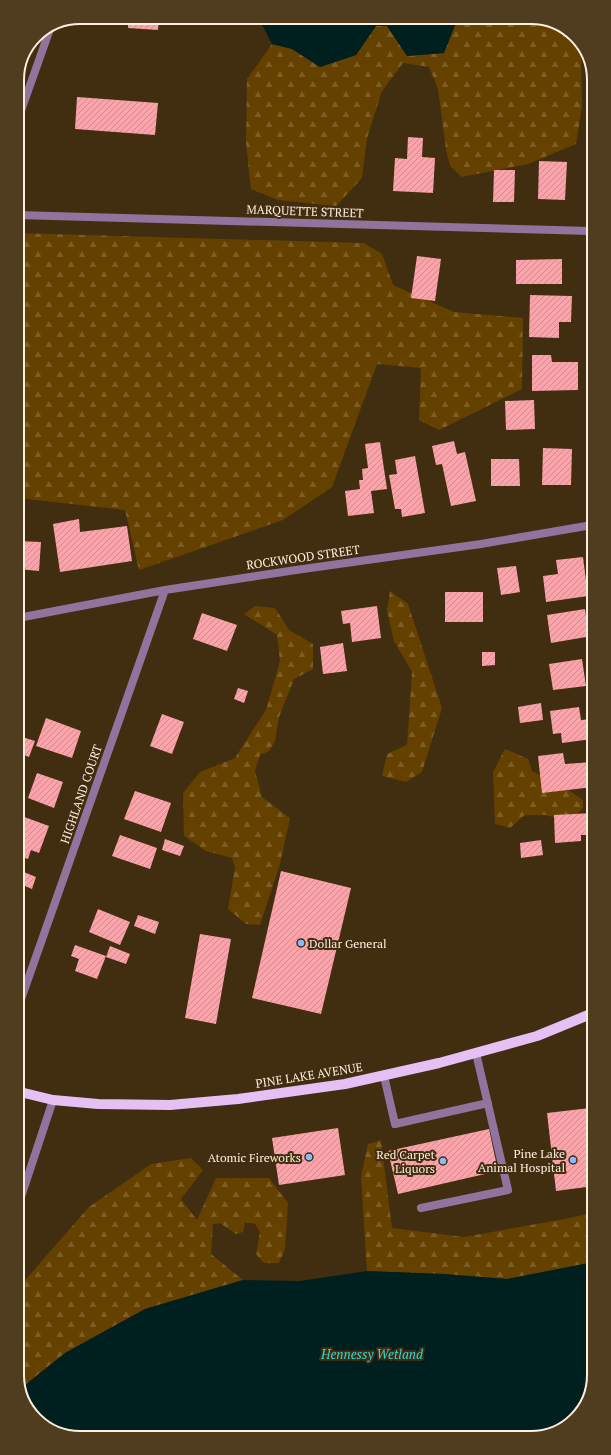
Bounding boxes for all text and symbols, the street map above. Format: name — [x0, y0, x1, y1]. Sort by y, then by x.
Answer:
street label: MARQUETTE STREET — [246, 201, 365, 221]
street label: ROCKWOOD STREET — [245, 542, 361, 572]
street label: HIGHLAND COURT — [57, 742, 105, 846]
place label: Dollar General — [309, 936, 387, 951]
marker: Dollar General — [296, 938, 306, 948]
street label: PINE LAKE AVENUE — [254, 1059, 364, 1091]
place label: Pine Lake Animal Hospital — [478, 1146, 565, 1175]
place label: Red Carpet Liquors — [376, 1147, 436, 1176]
place label: Atomic Fireworks — [208, 1150, 301, 1165]
marker: Atomic Fireworks — [304, 1152, 314, 1162]
marker: Pine Lake Animal Hospital — [568, 1155, 578, 1165]
marker: Red Carpet Liquors — [438, 1156, 448, 1166]
water label: Hennessy Wetland — [320, 1345, 424, 1363]

